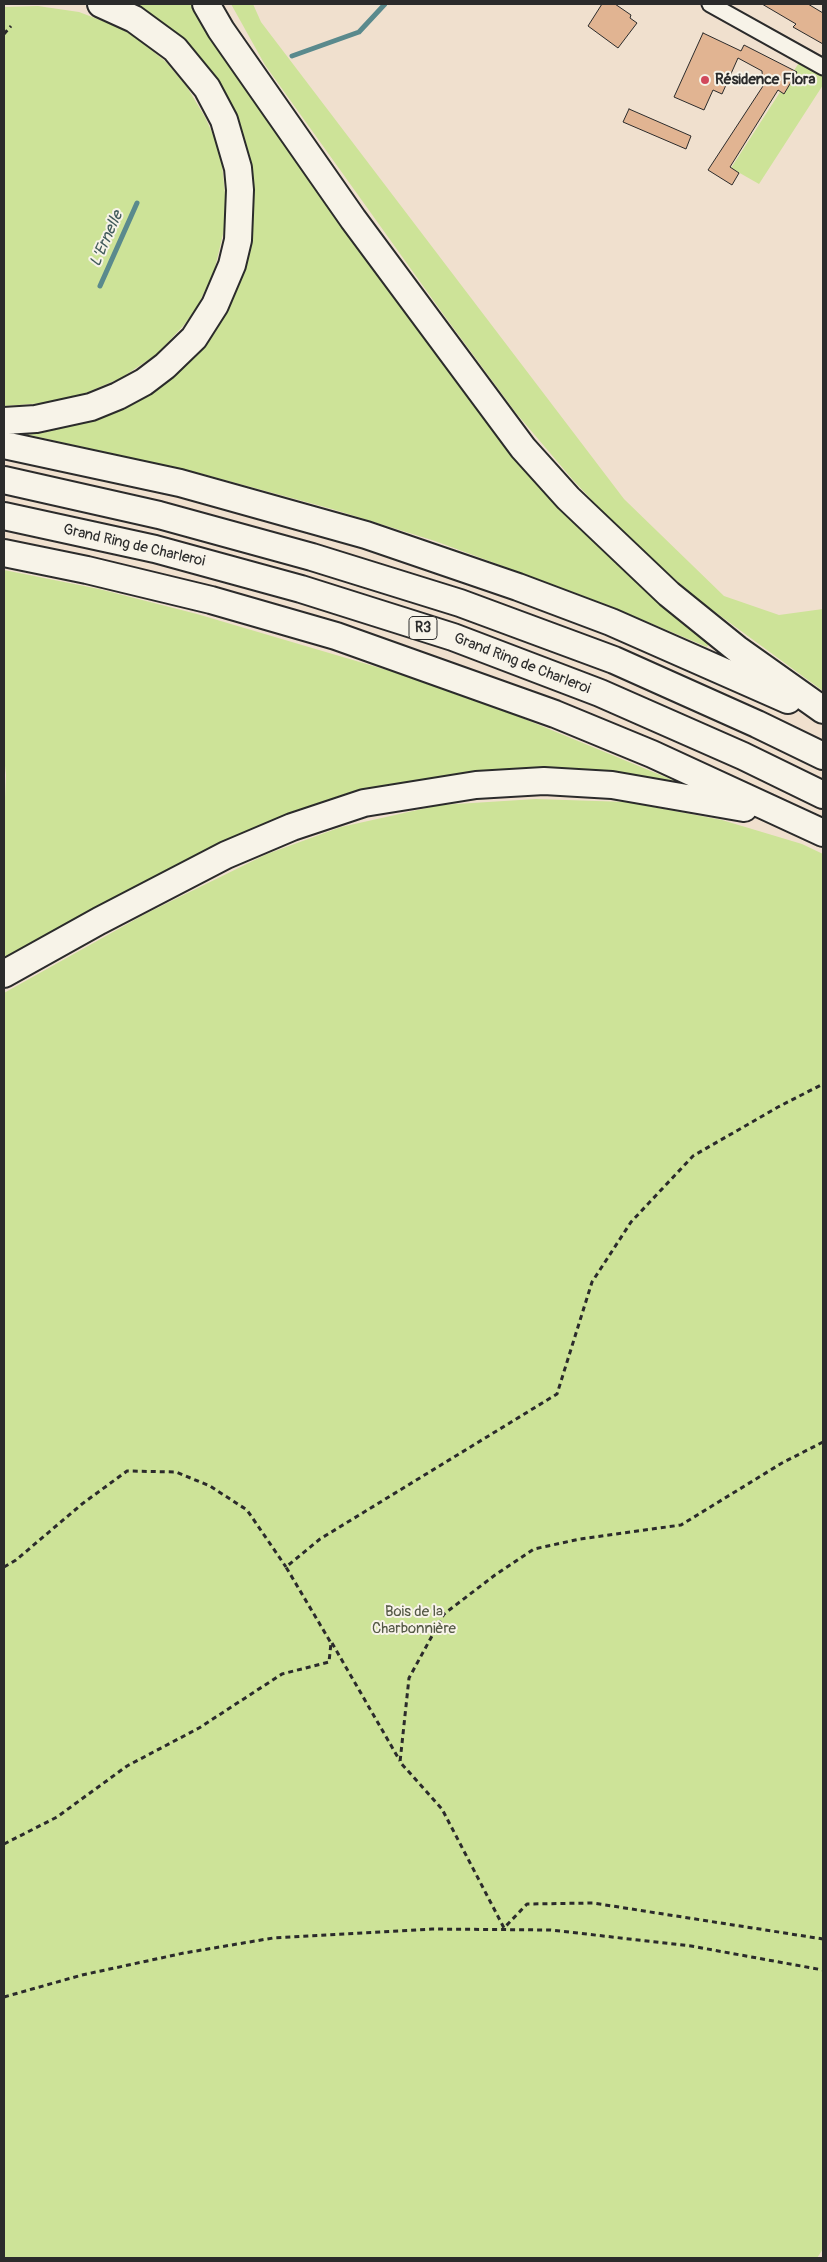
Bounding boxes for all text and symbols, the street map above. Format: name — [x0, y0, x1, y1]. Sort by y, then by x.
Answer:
place label: Résidence Flora — [715, 71, 815, 89]
marker: Résidence Flora — [699, 74, 711, 86]
water label: L'Ernelle — [86, 208, 128, 270]
street label: Grand Ring de Charleroi — [61, 521, 207, 571]
road number: R3 — [409, 616, 437, 640]
street label: Grand Ring de Charleroi — [451, 630, 593, 698]
park label: Bois de la Charbonnière — [372, 1603, 456, 1638]

